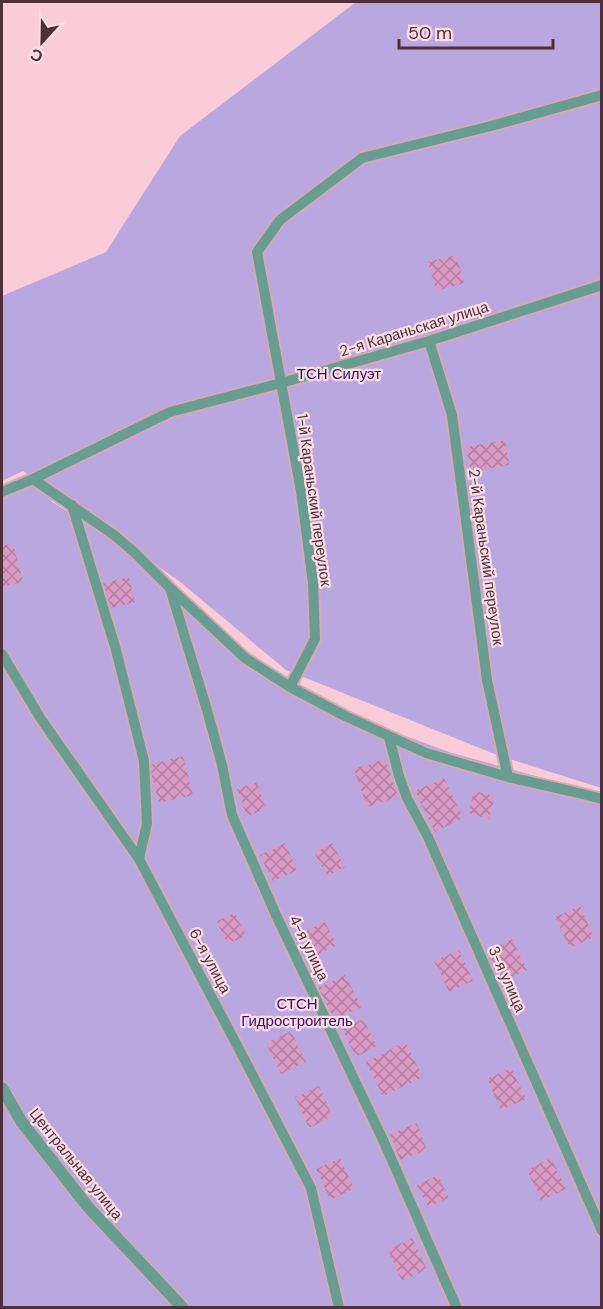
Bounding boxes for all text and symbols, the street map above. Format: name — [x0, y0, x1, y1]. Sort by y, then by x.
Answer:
north arrow — [12, 12, 72, 72]
scale bar — [399, 12, 554, 50]
text: 50 m — [408, 21, 452, 45]
text: С — [27, 43, 46, 67]
street label: 2-я Караньская улица — [337, 297, 492, 361]
park label: ТСН Силуэт — [297, 364, 381, 384]
street label: 1-й Караньский переулок — [292, 413, 336, 588]
street label: 2-й Караньский переулок — [464, 468, 508, 647]
street label: 4-я улица — [285, 912, 334, 985]
street label: 6-я улица — [185, 925, 236, 998]
street label: 3-я улица — [484, 943, 531, 1016]
park label: СТСН Гидростроитель — [241, 994, 353, 1031]
street label: Центральная улица — [25, 1104, 128, 1224]

